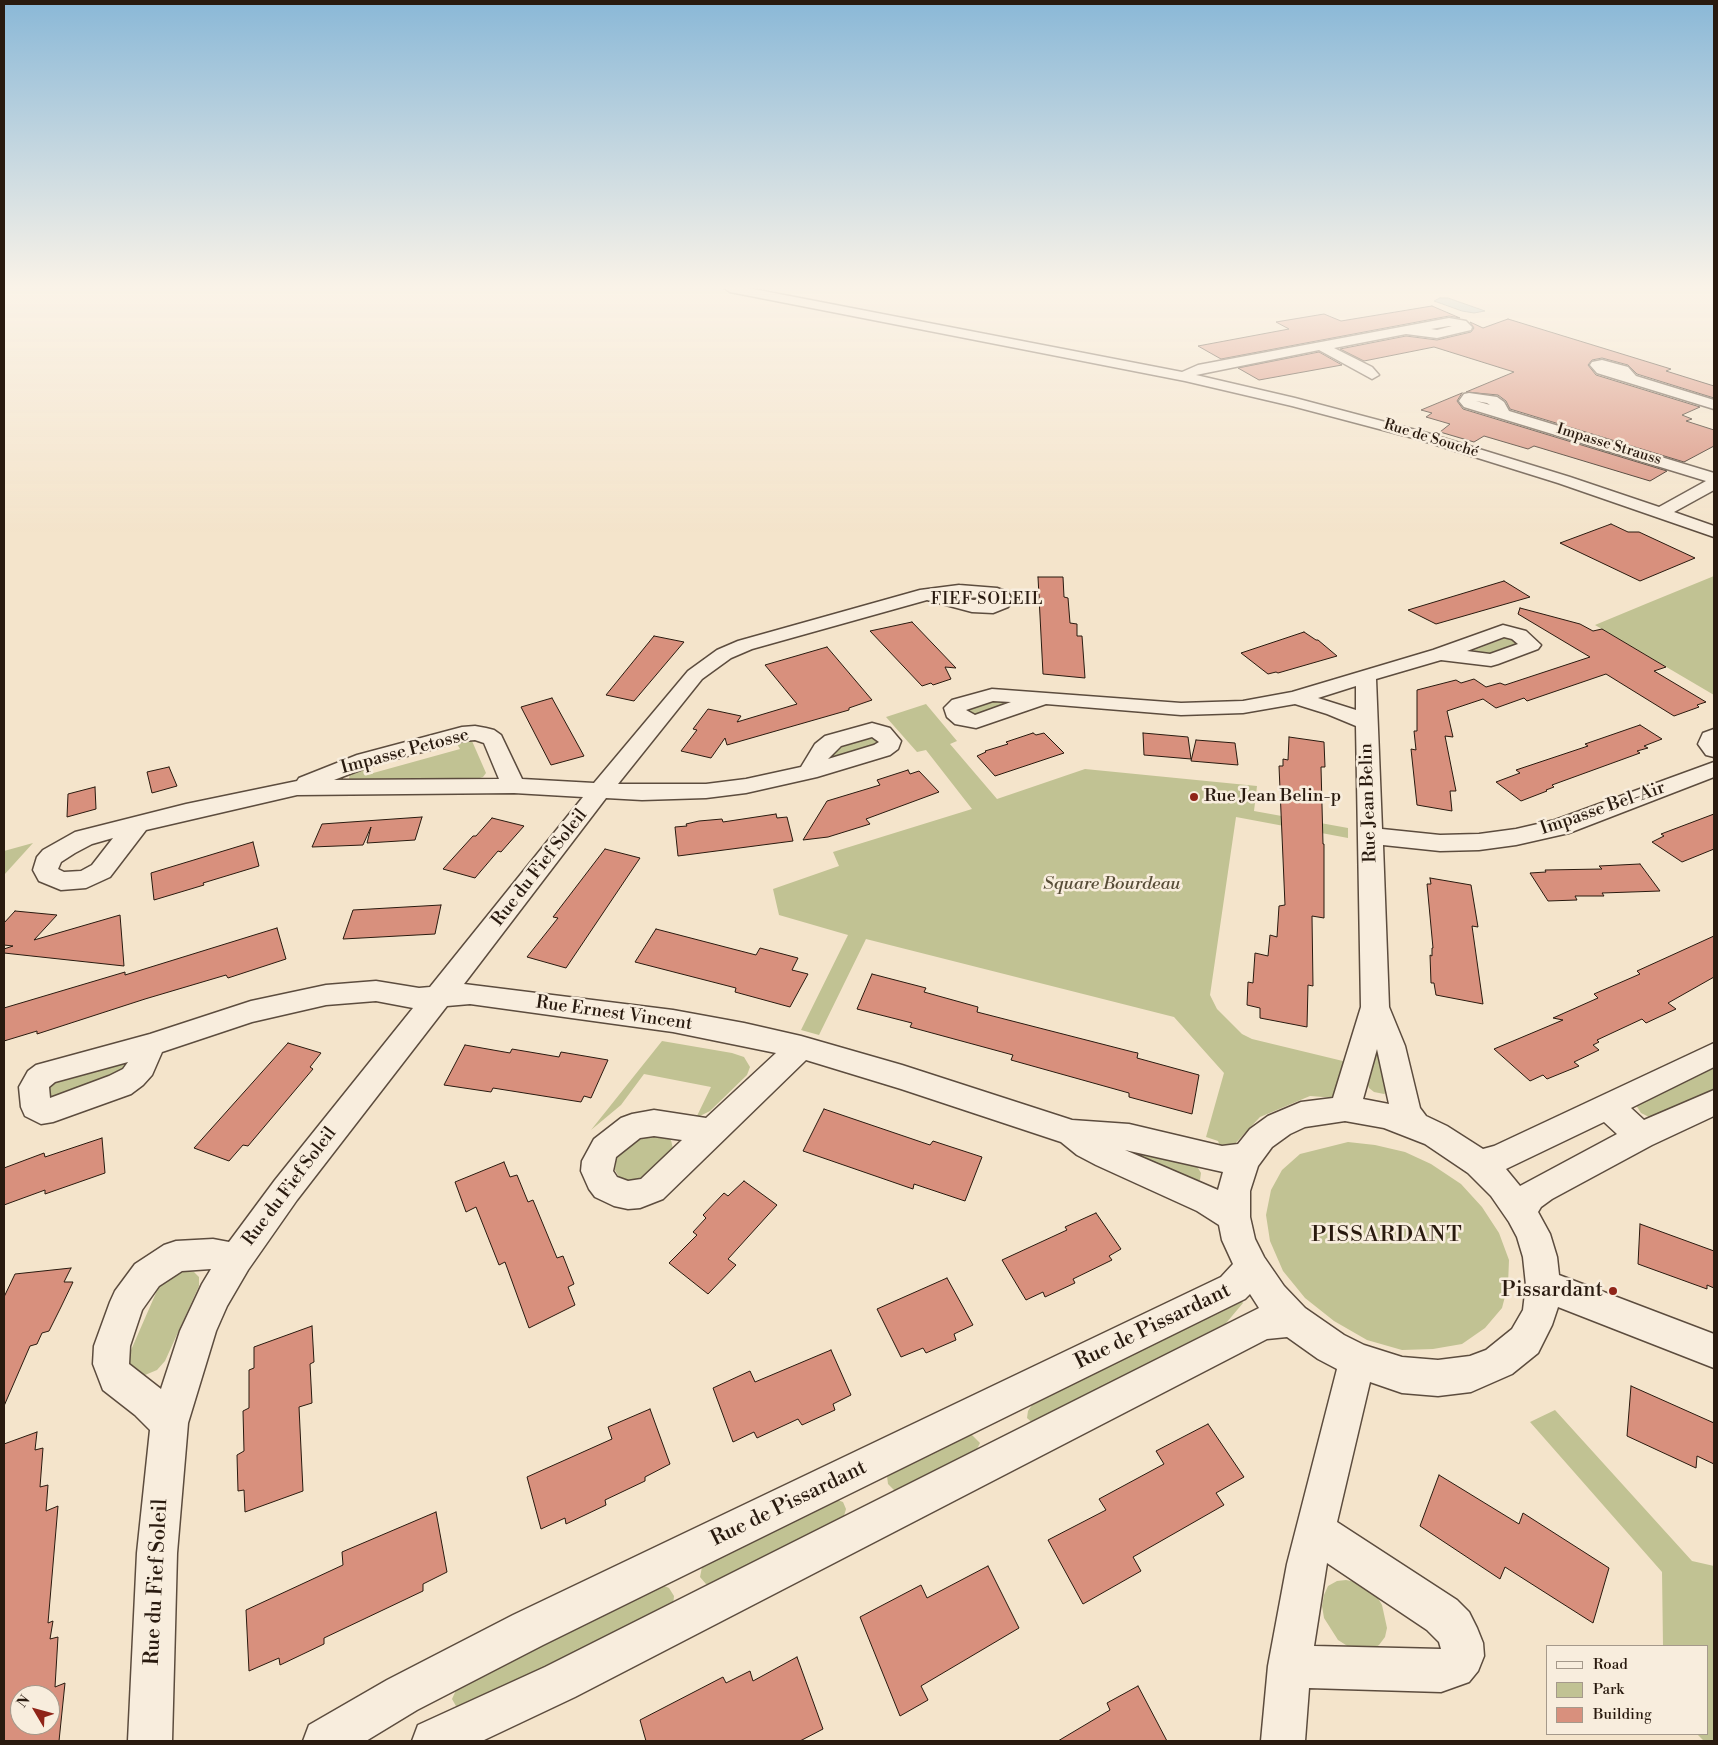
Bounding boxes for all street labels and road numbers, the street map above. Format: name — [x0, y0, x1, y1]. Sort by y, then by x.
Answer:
street label: Rue de Souché — [1381, 416, 1481, 462]
street label: Impasse Strauss — [1555, 421, 1663, 469]
street label: Impasse Petosse — [338, 724, 472, 780]
street label: Rue Jean Belin — [1356, 743, 1382, 863]
street label: Impasse Bel-Air — [1538, 778, 1668, 840]
street label: Rue du Fief Soleil — [488, 805, 592, 931]
street label: Rue Ernest Vincent — [534, 992, 694, 1036]
street label: Rue du Fief Soleil — [238, 1124, 342, 1250]
street label: Rue de Pissardant — [1071, 1278, 1235, 1376]
street label: Rue de Pissardant — [707, 1455, 871, 1553]
street label: Rue du Fief Soleil — [140, 1498, 174, 1666]

